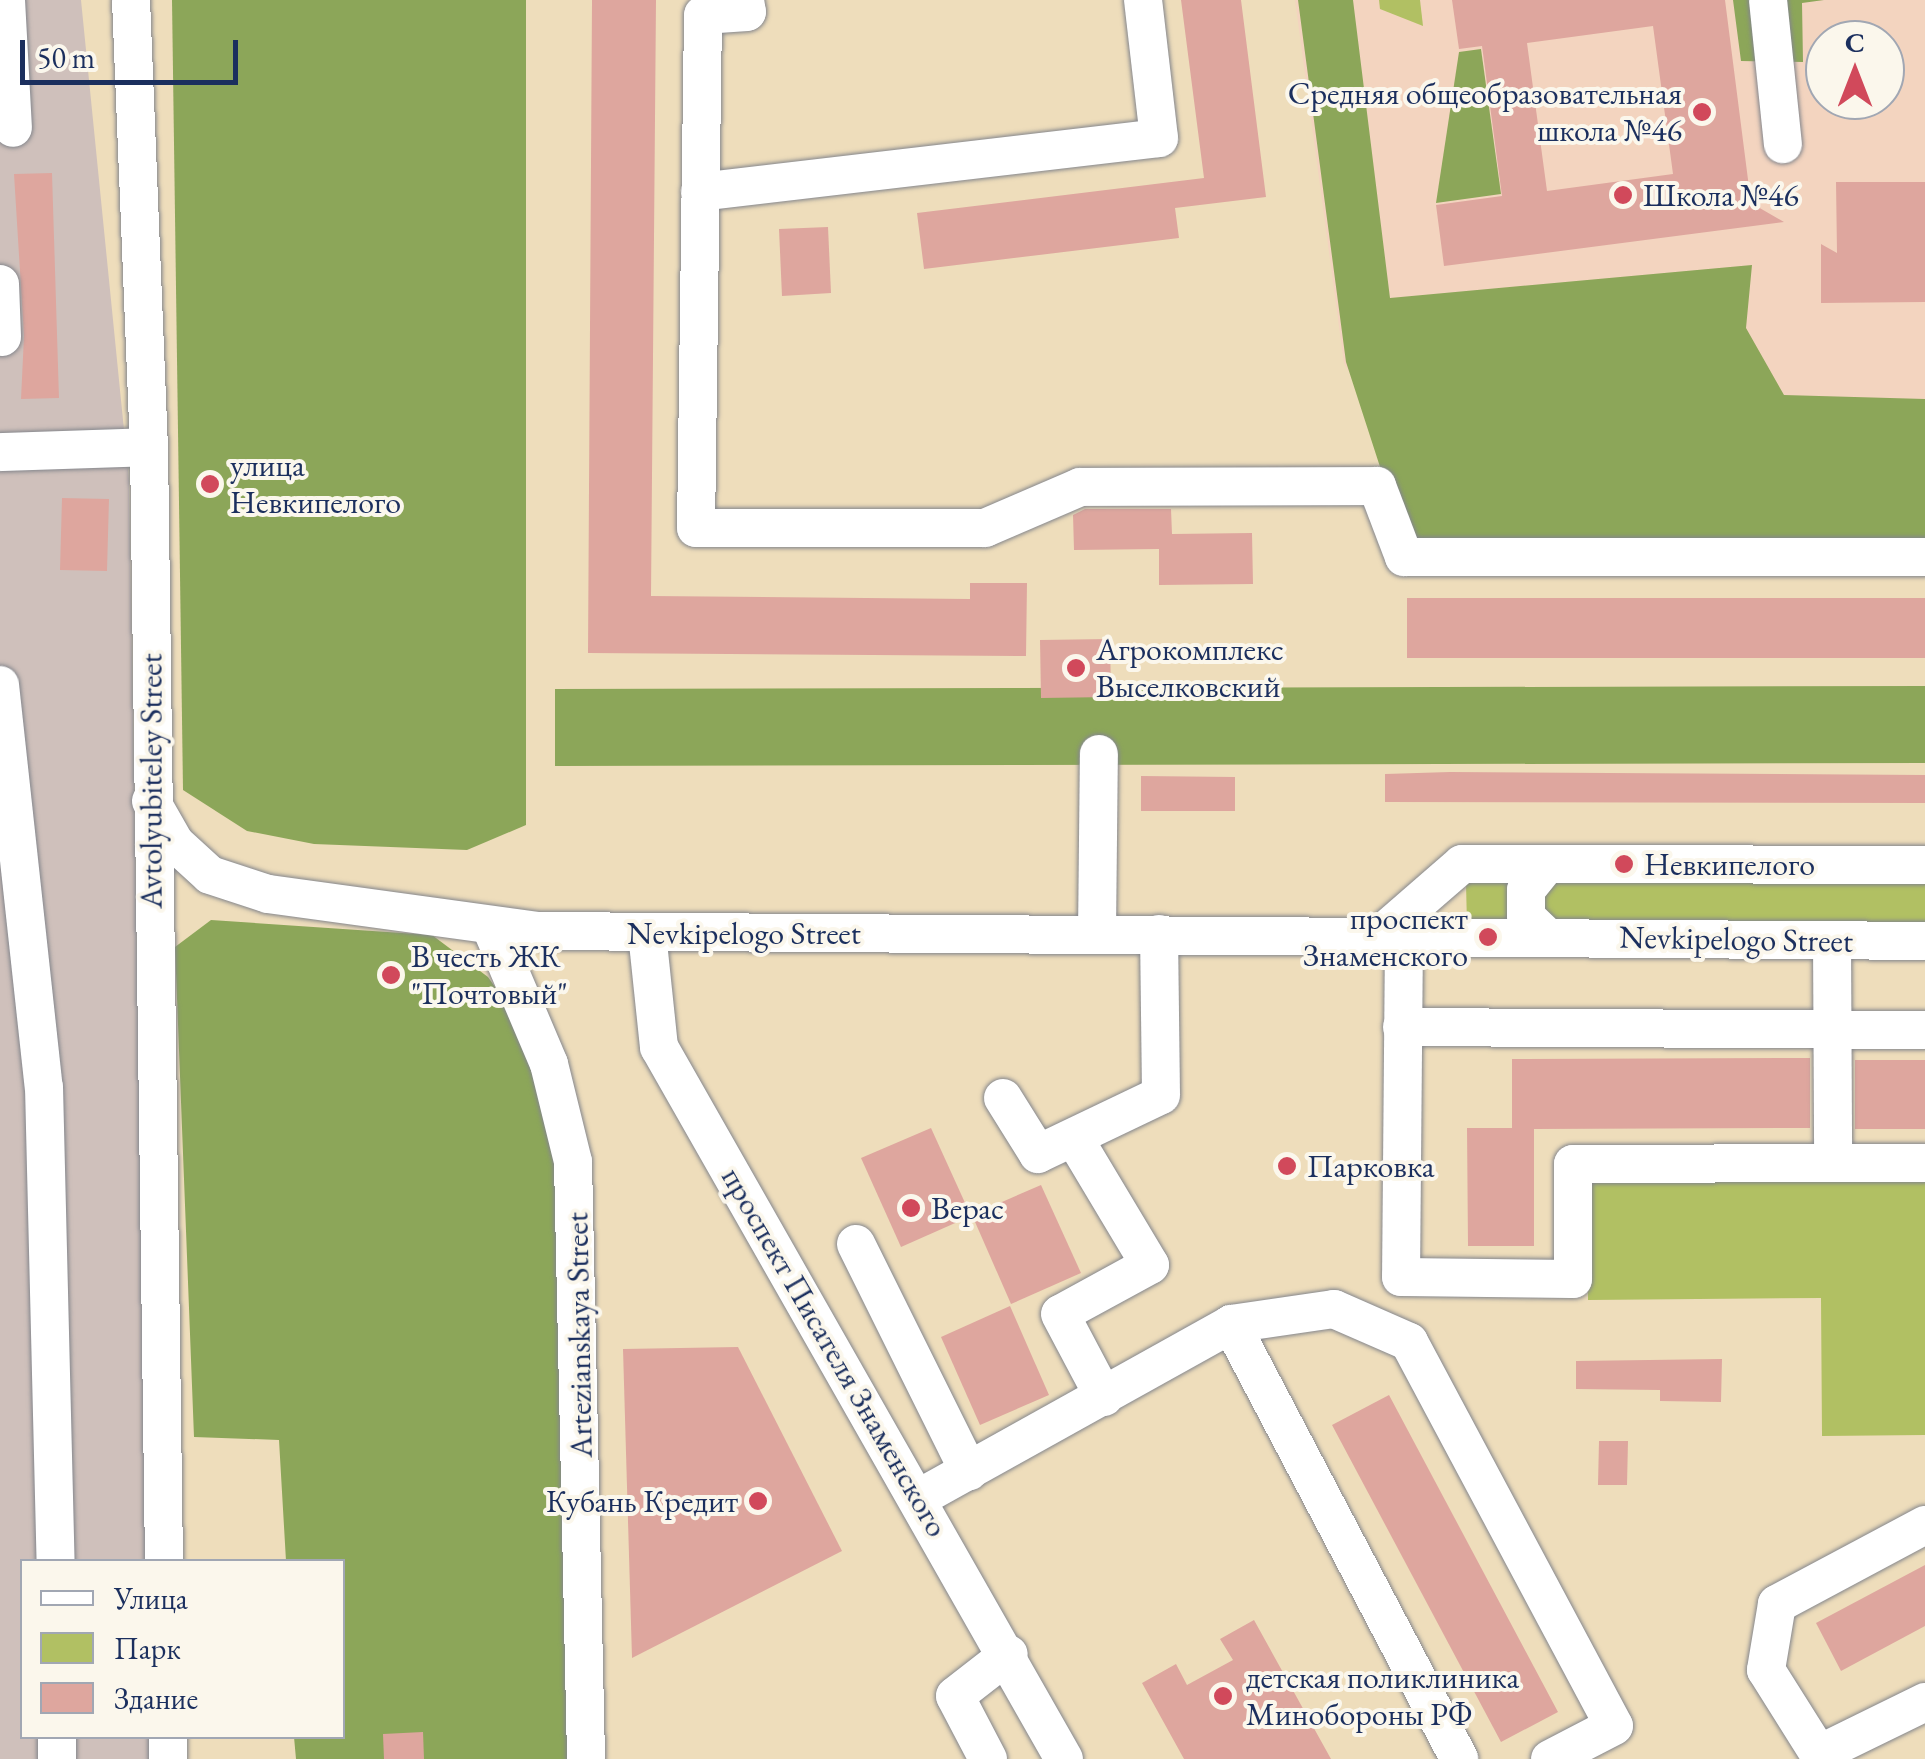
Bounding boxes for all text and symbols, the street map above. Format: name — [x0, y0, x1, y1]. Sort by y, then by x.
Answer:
scale bar — [25, 20, 242, 82]
north arrow — [1805, 20, 1905, 120]
text: С — [1845, 24, 1865, 60]
text: 50 m — [37, 38, 95, 77]
place label: Средняя общеобразовательная школа №46 — [1288, 75, 1682, 150]
marker: Средняя общеобразовательная школа №46 — [1691, 101, 1713, 123]
place label: Школа №46 — [1643, 176, 1799, 214]
marker: Школа №46 — [1612, 184, 1634, 206]
place label: улица Невкипелого — [230, 447, 401, 522]
marker: улица Невкипелого — [199, 473, 221, 495]
place label: Агрокомплекс Выселковский — [1096, 631, 1284, 706]
street label: Avtolyubiteley Street — [132, 653, 170, 909]
marker: Агрокомплекс Выселковский — [1065, 657, 1087, 679]
place label: Невкипелого — [1644, 845, 1815, 883]
marker: Невкипелого — [1613, 853, 1635, 875]
place label: проспект Знаменского — [1303, 900, 1468, 975]
street label: Nevkipelogo Street — [627, 914, 861, 952]
street label: Nevkipelogo Street — [1619, 918, 1853, 960]
marker: проспект Знаменского — [1477, 926, 1499, 948]
place label: В честь ЖК "Почтовый" — [411, 938, 568, 1013]
marker: В честь ЖК "Почтовый" — [380, 964, 402, 986]
place label: Парковка — [1307, 1147, 1435, 1185]
marker: Парковка — [1276, 1155, 1298, 1177]
street label: проспект Писателя Знаменского — [713, 1161, 957, 1543]
place label: Верас — [931, 1189, 1004, 1227]
marker: Верас — [900, 1197, 922, 1219]
street label: Artezianskaya Street — [558, 1212, 600, 1458]
place label: Кубань Кредит — [546, 1482, 738, 1520]
marker: Кубань Кредит — [747, 1490, 769, 1512]
legend — [20, 1559, 345, 1739]
text: Улица — [114, 1579, 188, 1618]
text: Парк — [114, 1629, 181, 1668]
place label: детская поликлиника Минобороны РФ — [1246, 1659, 1519, 1734]
text: Здание — [114, 1679, 198, 1718]
marker: детская поликлиника Минобороны РФ — [1210, 1683, 1236, 1709]

